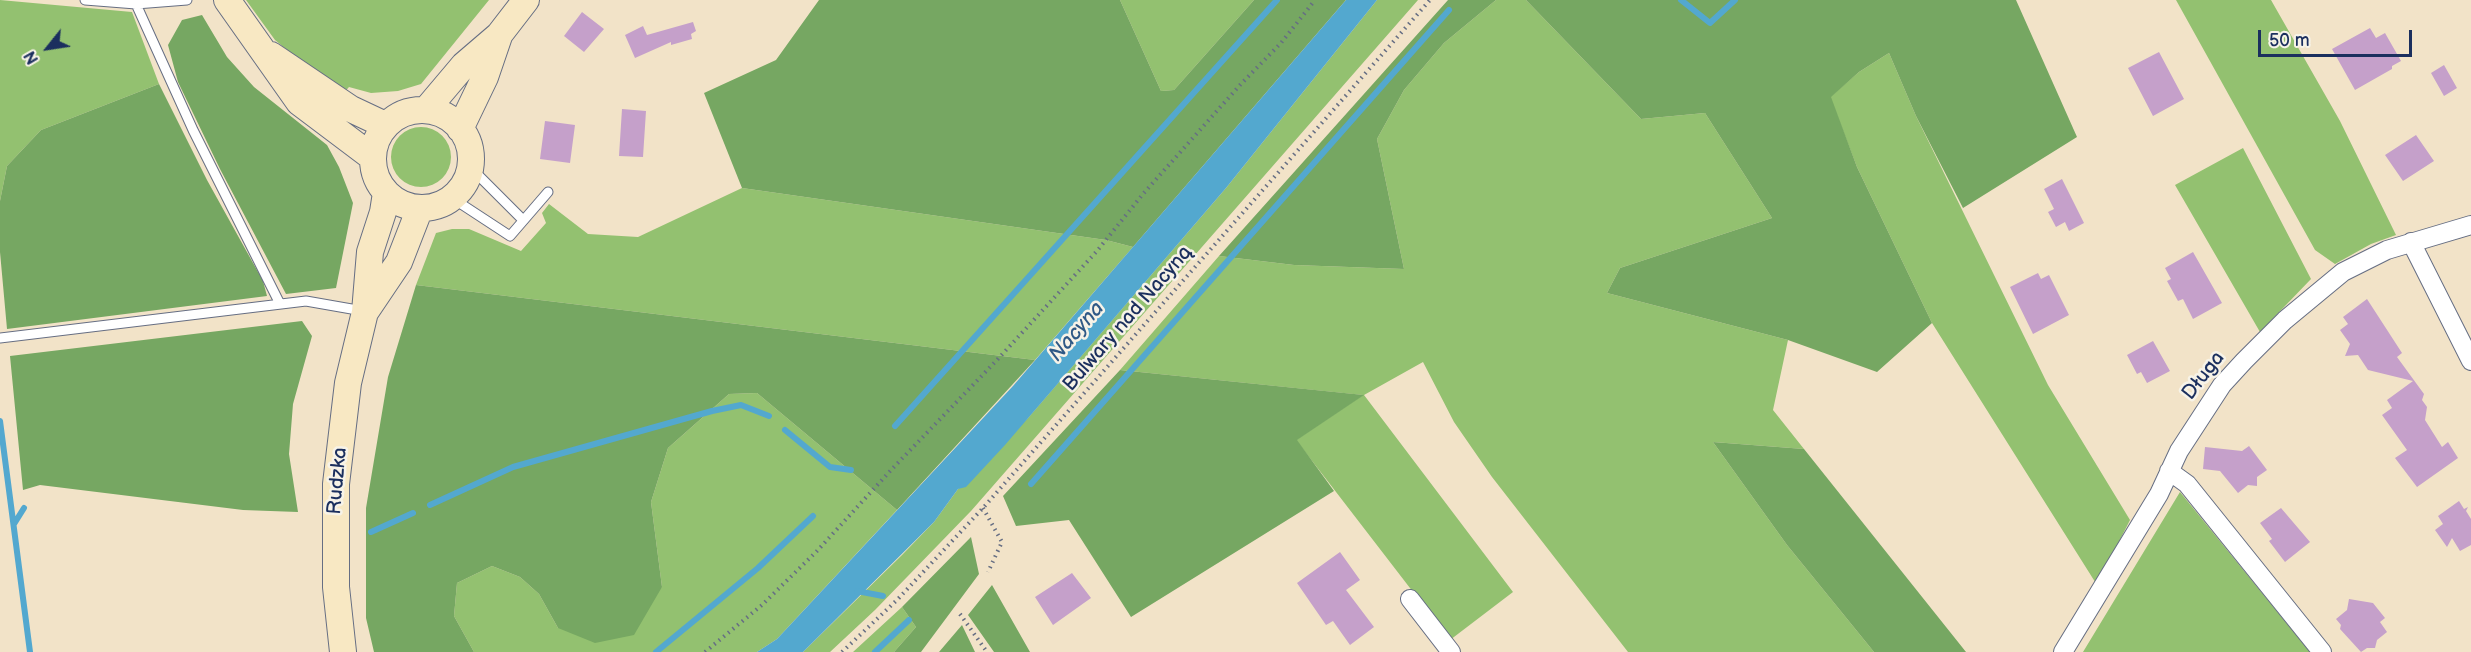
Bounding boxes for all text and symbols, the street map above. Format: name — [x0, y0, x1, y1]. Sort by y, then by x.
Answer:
north arrow — [18, 18, 78, 78]
scale bar — [2261, 18, 2416, 56]
text: 50 m — [2269, 30, 2310, 51]
text: N — [21, 47, 43, 67]
street label: Bulwary nad Nacyną — [1058, 241, 1198, 397]
water label: Nacyna — [1044, 297, 1110, 367]
street label: Długa — [2178, 347, 2230, 405]
street label: Rudzka — [323, 447, 353, 515]

